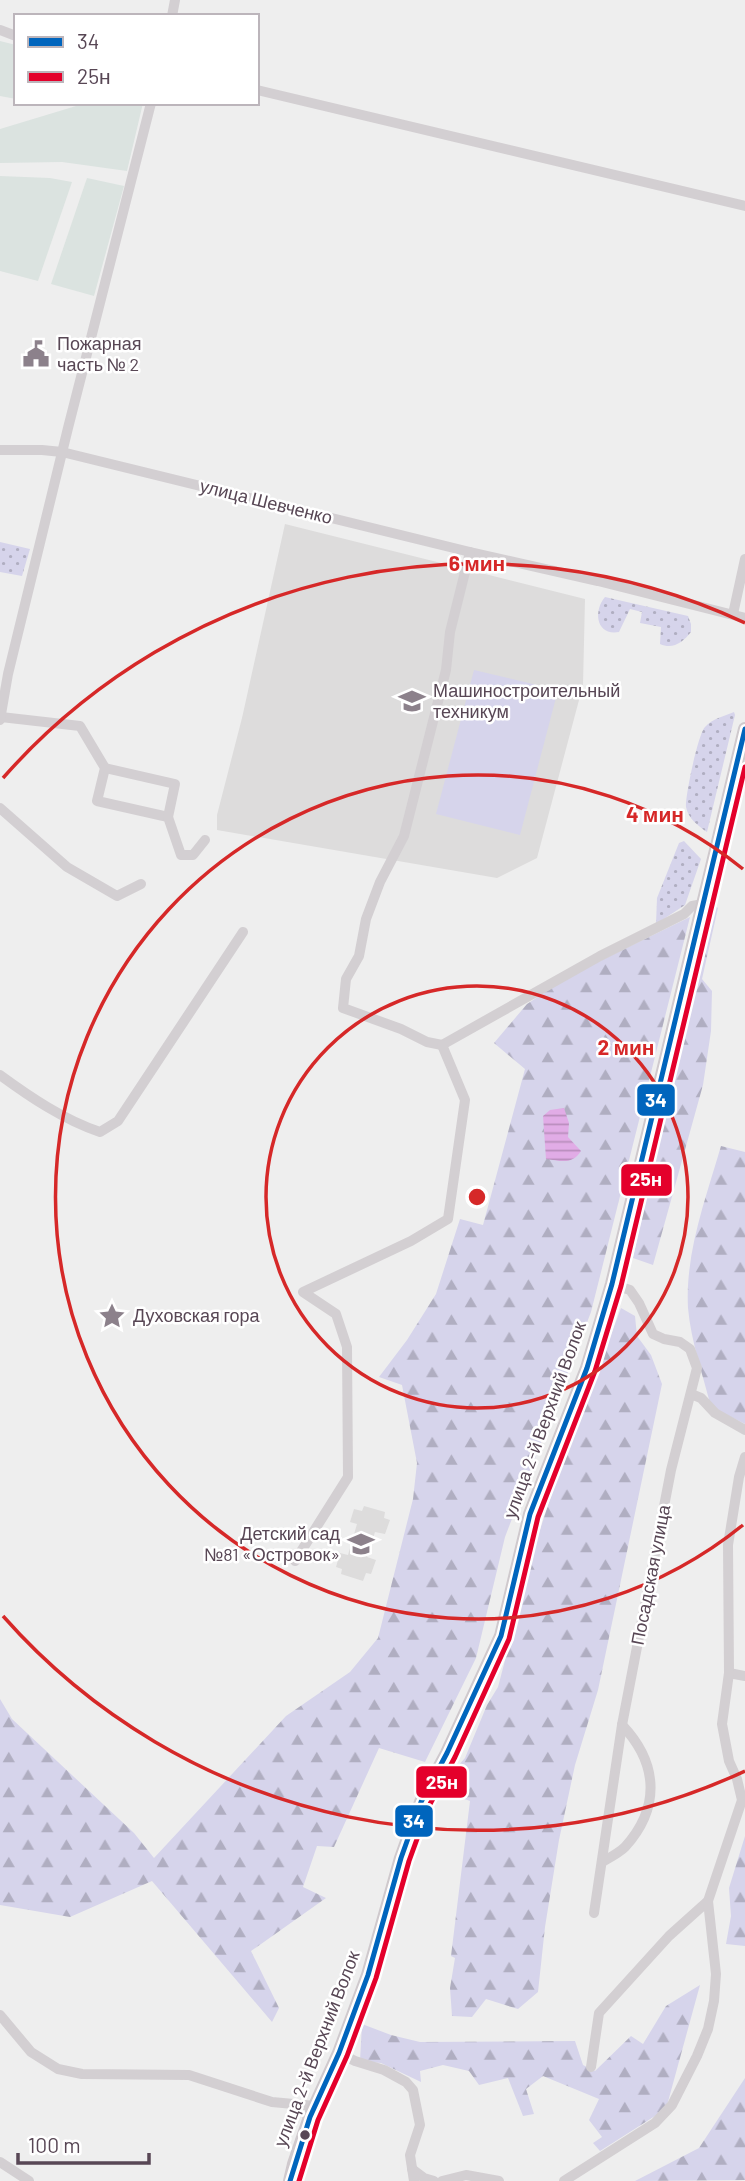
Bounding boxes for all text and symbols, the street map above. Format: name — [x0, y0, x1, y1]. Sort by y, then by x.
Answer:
legend — [14, 14, 259, 105]
text: 34 — [77, 28, 99, 53]
text: 25н — [77, 63, 111, 88]
place label: Пожарная часть № 2 — [57, 332, 142, 375]
public building icon: Пожарная часть № 2 — [21, 339, 51, 369]
street label: улица Шевченко — [198, 474, 335, 528]
text: 6 мин — [449, 550, 505, 575]
place label: Машиностроительный техникум — [433, 679, 620, 722]
school or university icon: Машиностроительный техникум — [397, 686, 427, 716]
text: 4 мин — [626, 801, 684, 826]
text: 2 мин — [597, 1034, 655, 1059]
line badge: 34 — [636, 1083, 676, 1117]
text: 34 — [645, 1088, 667, 1111]
line badge: 25н — [620, 1163, 673, 1197]
text: 25н — [630, 1167, 662, 1190]
centre of rings — [465, 1185, 489, 1209]
place icon: Духовская гора — [97, 1301, 127, 1331]
place label: Духовская гора — [133, 1304, 261, 1326]
street label: улица 2-й Верхний Волок — [498, 1318, 590, 1521]
street label: Посадская улица — [626, 1502, 675, 1647]
place label: Детский сад №81 «Островок» — [204, 1522, 340, 1565]
school or university icon: Детский сад №81 «Островок» — [346, 1529, 376, 1559]
line badge: 25н — [415, 1765, 468, 1799]
text: 25н — [426, 1770, 458, 1793]
line badge: 34 — [394, 1804, 434, 1838]
text: 34 — [403, 1809, 425, 1832]
street label: улица 2-й Верхний Волок — [268, 1947, 364, 2150]
scale bar — [18, 2122, 149, 2166]
unlabelled marker — [298, 2128, 312, 2142]
text: 100 m — [28, 2132, 81, 2157]

